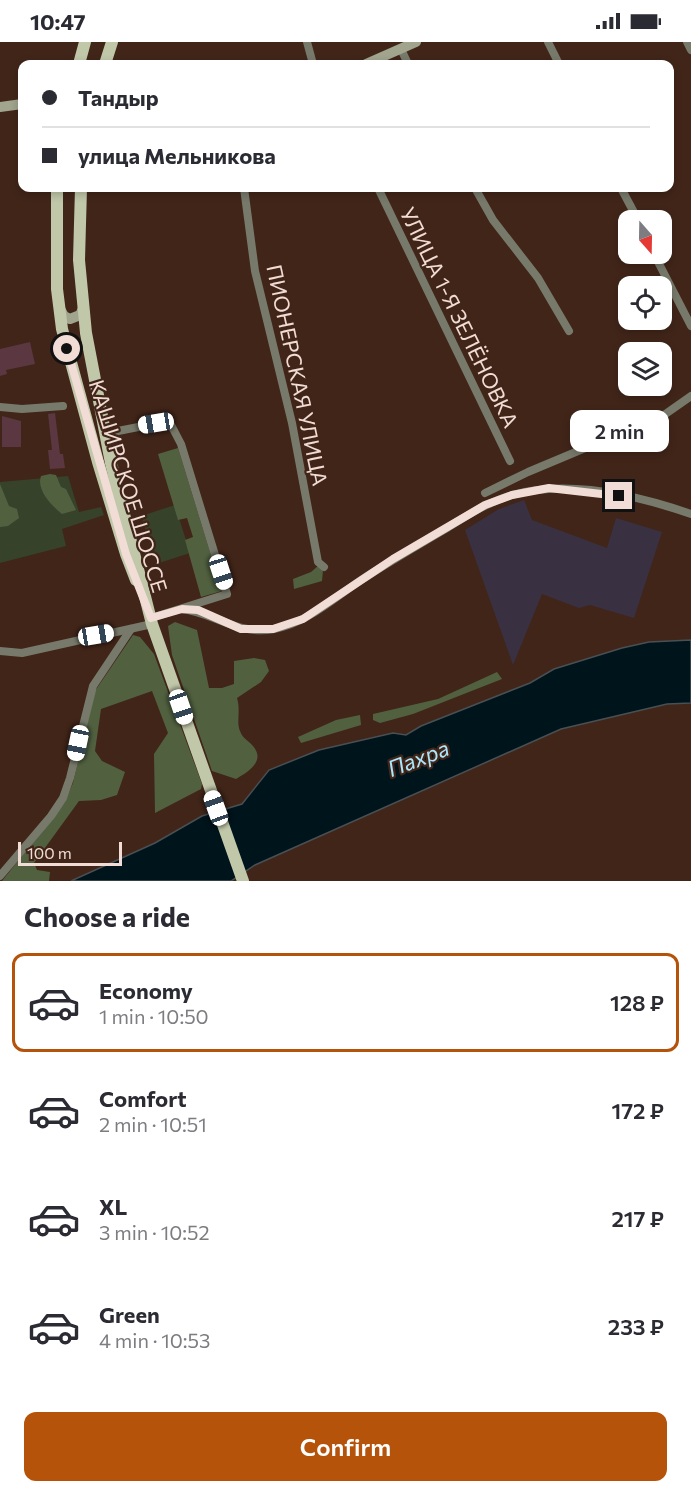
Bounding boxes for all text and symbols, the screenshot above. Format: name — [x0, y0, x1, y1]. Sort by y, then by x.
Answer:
text: 10:47 — [30, 8, 86, 35]
text: Тандыр — [78, 84, 159, 111]
text: улица Мельникова — [78, 142, 276, 169]
street label: УЛИЦА 1-Я ЗЕЛЁНОВКА — [396, 203, 524, 431]
north arrow — [618, 210, 672, 264]
map controls — [618, 210, 672, 396]
street label: ПИОНЕРСКАЯ УЛИЦА — [262, 262, 334, 488]
button: locate — [618, 276, 672, 330]
route start — [53, 335, 80, 362]
button: layers — [618, 342, 672, 396]
street label: КАШИРСКОЕ ШОССЕ — [85, 377, 173, 595]
callout: 2 min — [570, 409, 668, 451]
car — [137, 411, 175, 435]
text: 2 min — [595, 419, 644, 443]
route end — [605, 482, 632, 509]
car — [207, 552, 235, 592]
car — [77, 623, 115, 647]
car — [167, 687, 195, 727]
car — [65, 724, 91, 762]
water label: Пахра — [383, 734, 453, 782]
car — [201, 788, 231, 828]
scale bar — [18, 839, 122, 866]
text: 100 m — [27, 843, 72, 862]
text: Choose a ride — [24, 900, 190, 933]
icon: car — [27, 976, 81, 1030]
text: Economy — [99, 977, 193, 1004]
text: 128 ₽ — [610, 989, 664, 1016]
text: 1 min · 10:50 — [99, 1004, 209, 1028]
icon: car — [27, 1084, 81, 1138]
text: Comfort — [99, 1085, 187, 1112]
text: 172 ₽ — [611, 1097, 664, 1124]
text: 2 min · 10:51 — [99, 1112, 207, 1136]
icon: car — [27, 1192, 81, 1246]
text: XL — [99, 1193, 127, 1220]
text: 217 ₽ — [611, 1205, 664, 1232]
text: 3 min · 10:52 — [99, 1220, 210, 1244]
icon: car — [27, 1300, 81, 1354]
text: Green — [99, 1301, 160, 1328]
text: 233 ₽ — [608, 1313, 664, 1340]
text: 4 min · 10:53 — [99, 1328, 210, 1352]
button: Confirm — [24, 1412, 667, 1481]

